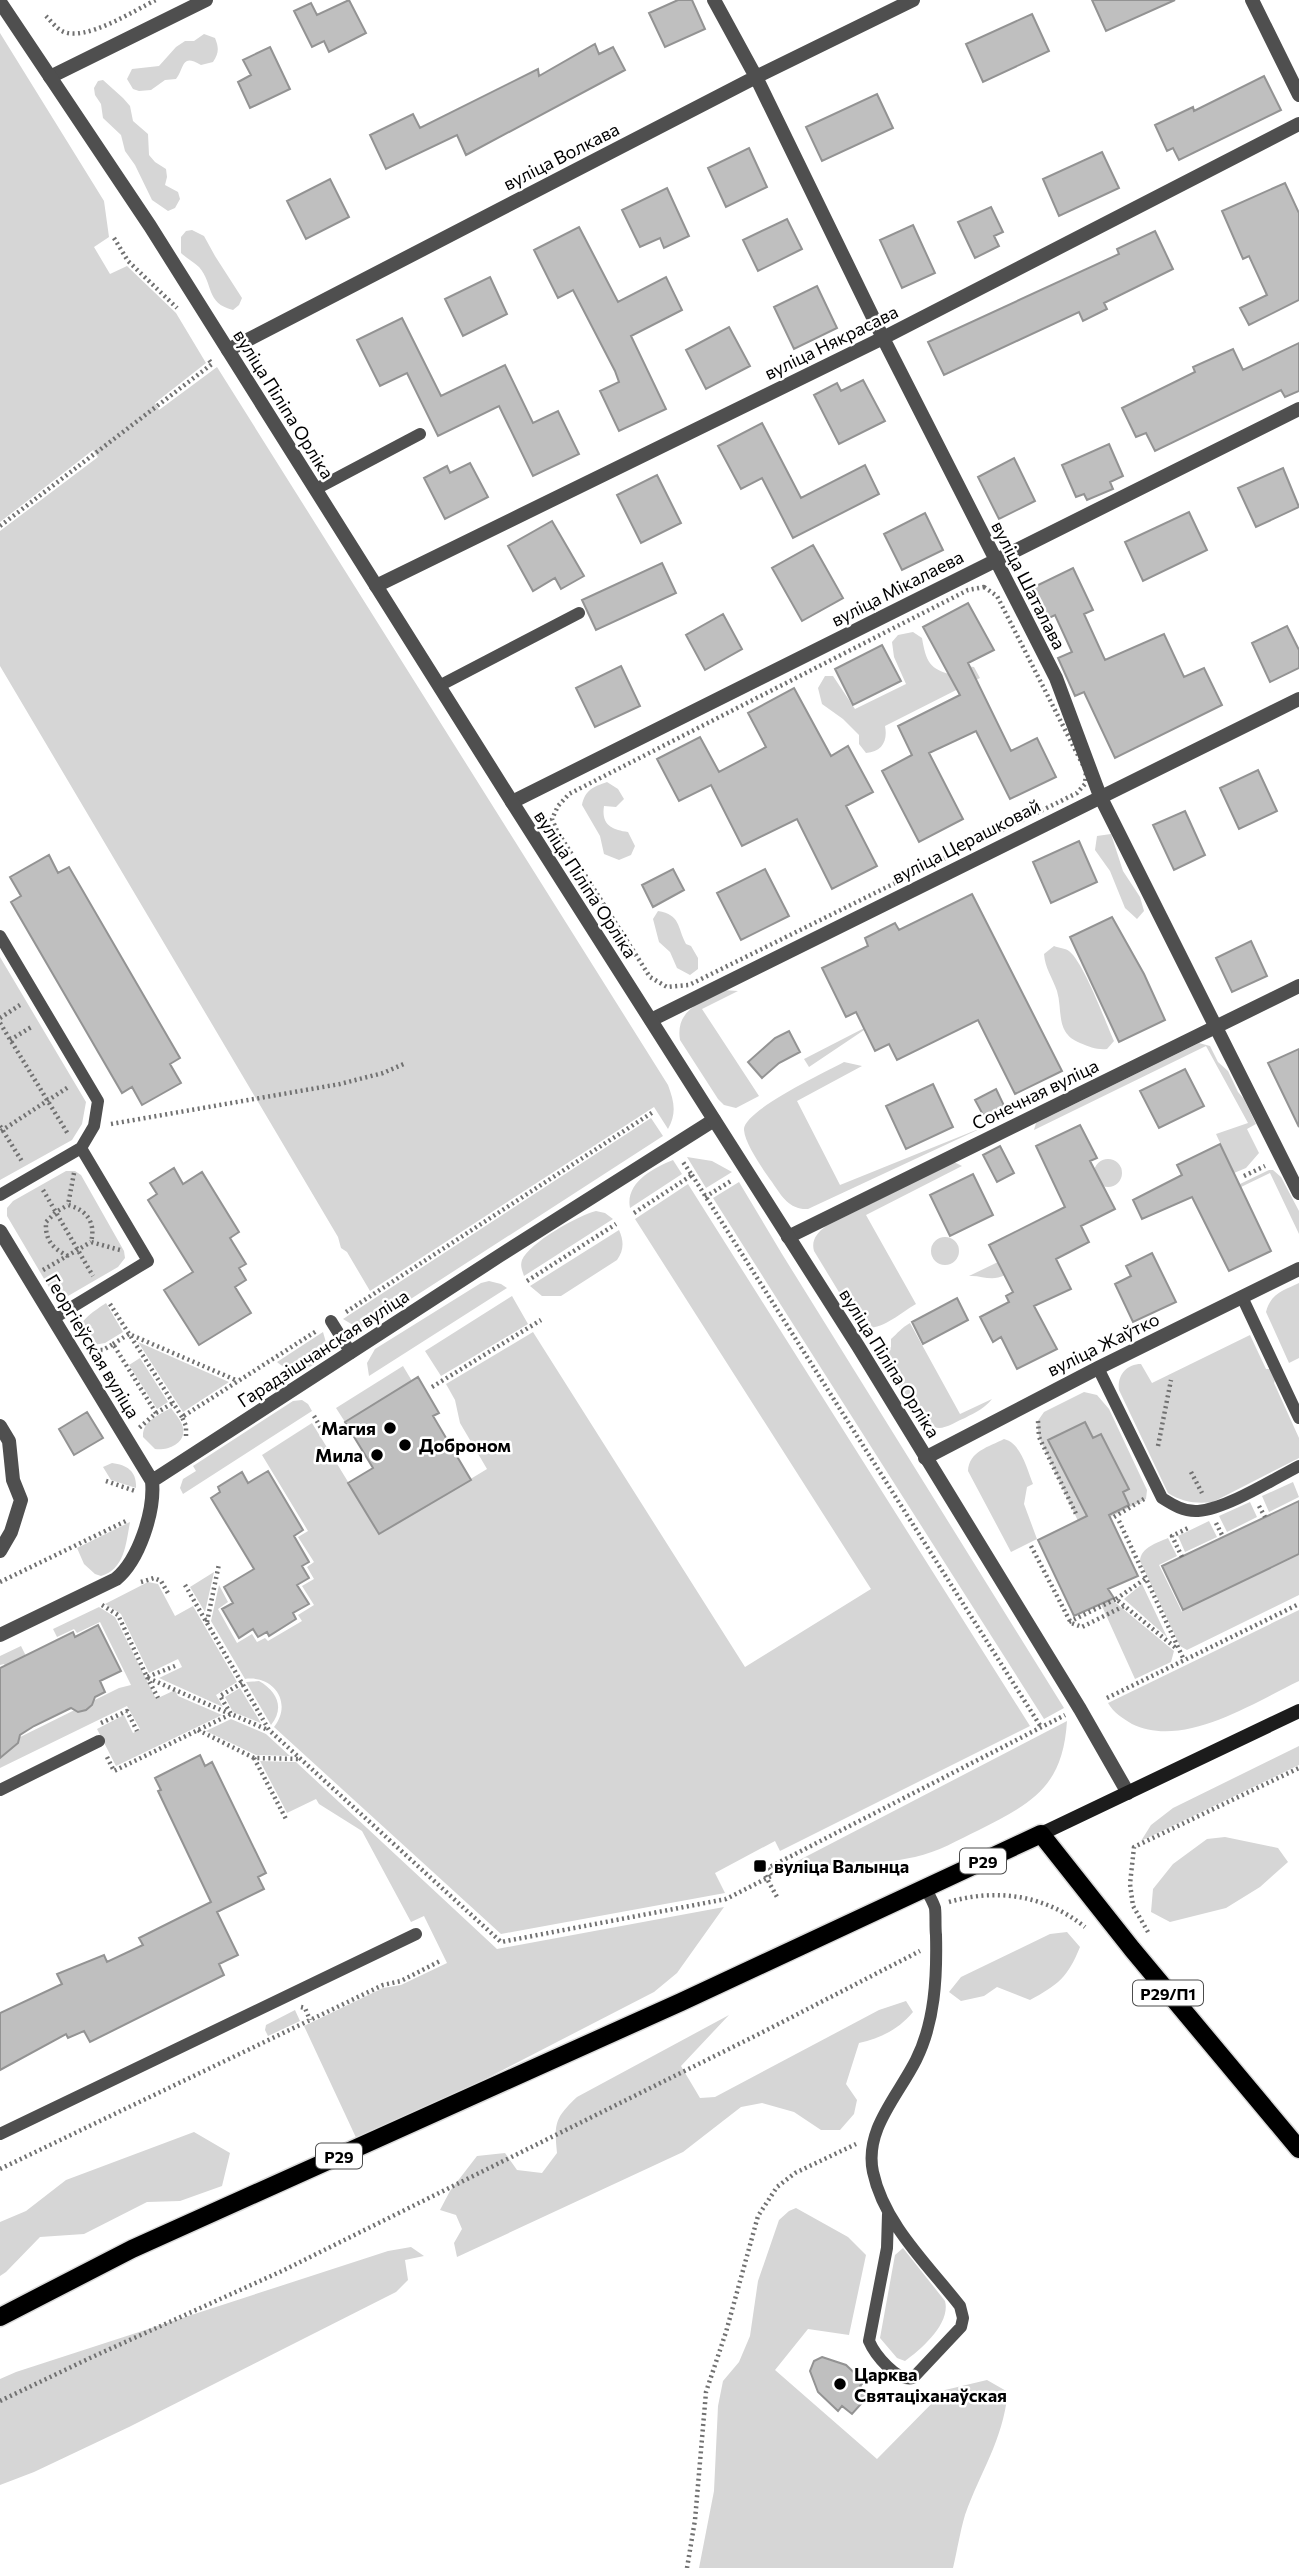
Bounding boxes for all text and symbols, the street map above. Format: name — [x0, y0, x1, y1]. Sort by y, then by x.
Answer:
street label: вуліца Волкава — [499, 117, 623, 195]
street label: вуліца Някрасава — [761, 300, 901, 384]
street label: вуліца Піліпа Орліка — [229, 325, 339, 483]
street label: вуліца Шаталава — [987, 517, 1071, 653]
street label: вуліца Мікалаева — [827, 545, 967, 631]
street label: вуліца Церашковай — [888, 794, 1044, 888]
street label: вуліца Піліпа Орліка — [530, 806, 642, 962]
street label: Сонечная вуліца — [968, 1054, 1102, 1134]
street label: Георгіеўская вуліца — [41, 1270, 145, 1422]
street label: Гарадзішчанская вуліца — [233, 1284, 413, 1412]
street label: вуліца Піліпа Орліка — [835, 1284, 945, 1442]
street label: вуліца Жаўтко — [1043, 1307, 1163, 1381]
place label: Магия — [321, 1417, 376, 1439]
marker: Магия — [382, 1420, 398, 1436]
place label: Доброном — [419, 1434, 511, 1456]
marker: Доброном — [397, 1437, 413, 1453]
place label: Мила — [315, 1444, 363, 1466]
marker: Мила — [369, 1447, 385, 1463]
road number: Р29 — [960, 1848, 1006, 1873]
place label: вуліца Валынца — [774, 1855, 909, 1877]
marker: вуліца Валынца — [752, 1858, 768, 1874]
road number: Р29/П1 — [1133, 1980, 1203, 2006]
road number: Р29 — [316, 2144, 362, 2168]
place label: Царква Святаціханаўская — [854, 2363, 1007, 2406]
marker: Царква Святаціханаўская — [832, 2376, 848, 2392]

